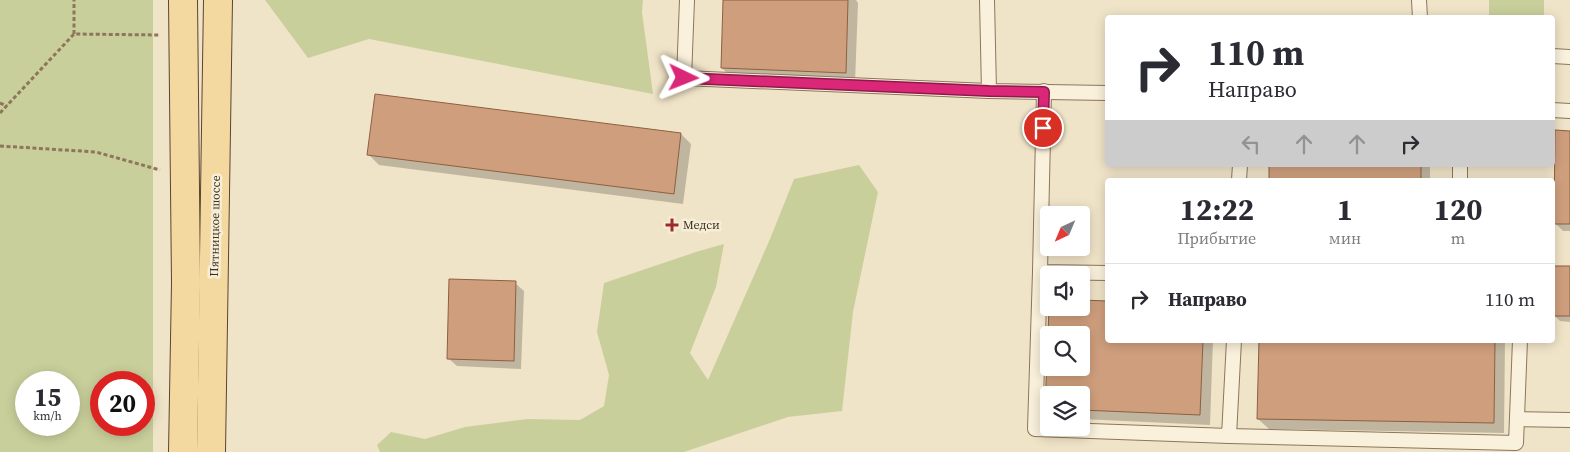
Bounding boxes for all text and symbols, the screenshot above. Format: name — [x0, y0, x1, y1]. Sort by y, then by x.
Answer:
text: 110 m — [1208, 29, 1304, 77]
icon: right — [1125, 35, 1190, 100]
position arrow — [657, 51, 709, 103]
text: Направо — [1208, 74, 1297, 104]
pin — [1022, 107, 1064, 149]
icon: arrive — [1029, 114, 1057, 142]
icon: left — [1237, 130, 1265, 158]
icon: ahead — [1290, 130, 1318, 158]
icon: ahead — [1343, 130, 1371, 158]
icon: right — [1396, 130, 1424, 158]
street label: Пятницкое шоссе — [206, 175, 224, 277]
text: 12:22 — [1180, 189, 1254, 230]
text: 1 — [1337, 189, 1353, 230]
text: 120 — [1434, 189, 1482, 230]
north arrow — [1040, 206, 1090, 256]
map controls — [1040, 206, 1090, 436]
place label: Медси — [683, 217, 720, 233]
marker: Медси — [665, 218, 679, 232]
text: Прибытие — [1178, 227, 1256, 249]
text: мин — [1329, 227, 1361, 249]
text: m — [1451, 227, 1465, 249]
button: sound — [1040, 266, 1090, 316]
icon: right — [1125, 285, 1153, 313]
text: Направо — [1168, 286, 1247, 312]
text: 110 m — [1485, 286, 1535, 312]
button: search — [1040, 326, 1090, 376]
speed limit sign: 20 — [90, 371, 155, 436]
text: 15 — [34, 380, 61, 414]
button: layers — [1040, 386, 1090, 436]
text: km/h — [33, 408, 62, 424]

